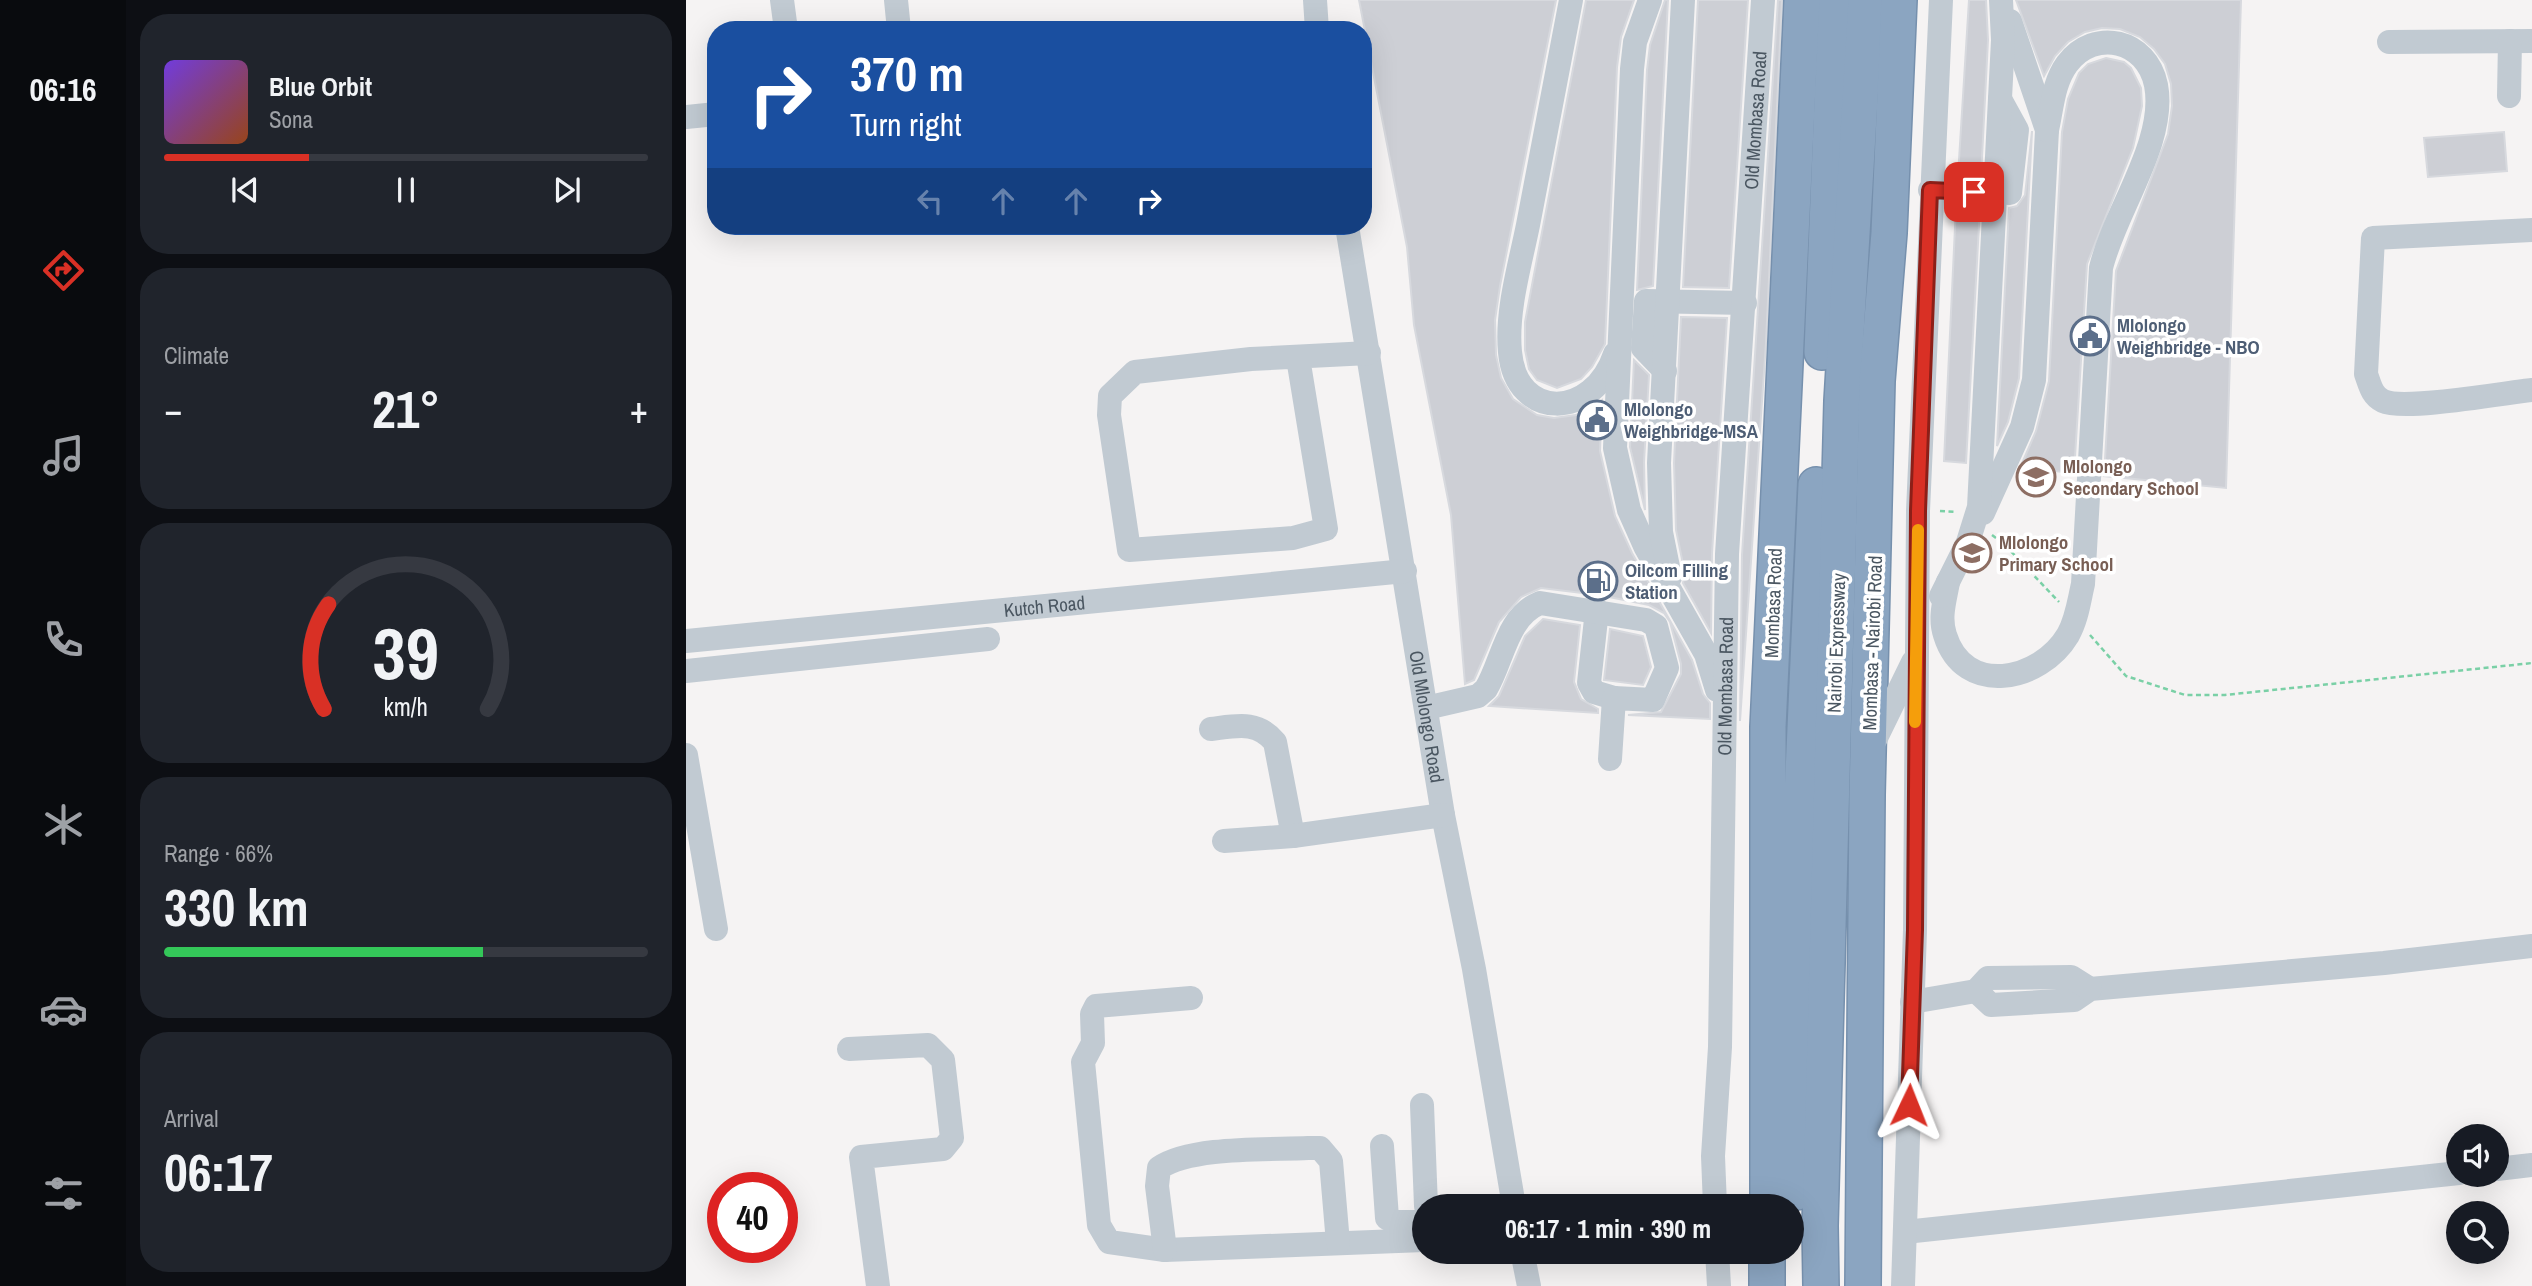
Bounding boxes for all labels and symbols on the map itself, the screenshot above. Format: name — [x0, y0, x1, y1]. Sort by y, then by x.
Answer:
street label: Old Mombasa Road — [1738, 50, 1773, 190]
pin — [1944, 162, 2004, 222]
place label: Mlolongo Weighbridge - NBO — [2117, 312, 2260, 360]
public building icon: Mlolongo Weighbridge - NBO — [2069, 315, 2111, 357]
place label: Mlolongo Weighbridge-MSA — [1624, 396, 1759, 444]
public building icon: Mlolongo Weighbridge-MSA — [1576, 399, 1618, 441]
place label: Mlolongo Secondary School — [2063, 453, 2199, 501]
school or university icon: Mlolongo Secondary School — [2015, 456, 2057, 498]
place label: Mlolongo Primary School — [1999, 529, 2113, 577]
school or university icon: Mlolongo Primary School — [1951, 532, 1993, 574]
street label: Mombasa Road — [1758, 548, 1788, 658]
street label: Mombasa - Nairobi Road — [1856, 555, 1888, 731]
place label: Oilcom Filling Station — [1625, 557, 1729, 605]
fuel station icon: Oilcom Filling Station — [1577, 560, 1619, 602]
street label: Nairobi Expressway — [1821, 573, 1851, 713]
street label: Kutch Road — [1002, 589, 1086, 623]
street label: Old Mombasa Road — [1711, 617, 1739, 756]
street label: Old Mlolongo Road — [1403, 649, 1451, 784]
position arrow — [1872, 1068, 1946, 1142]
speed limit sign: 40 — [707, 1172, 798, 1263]

